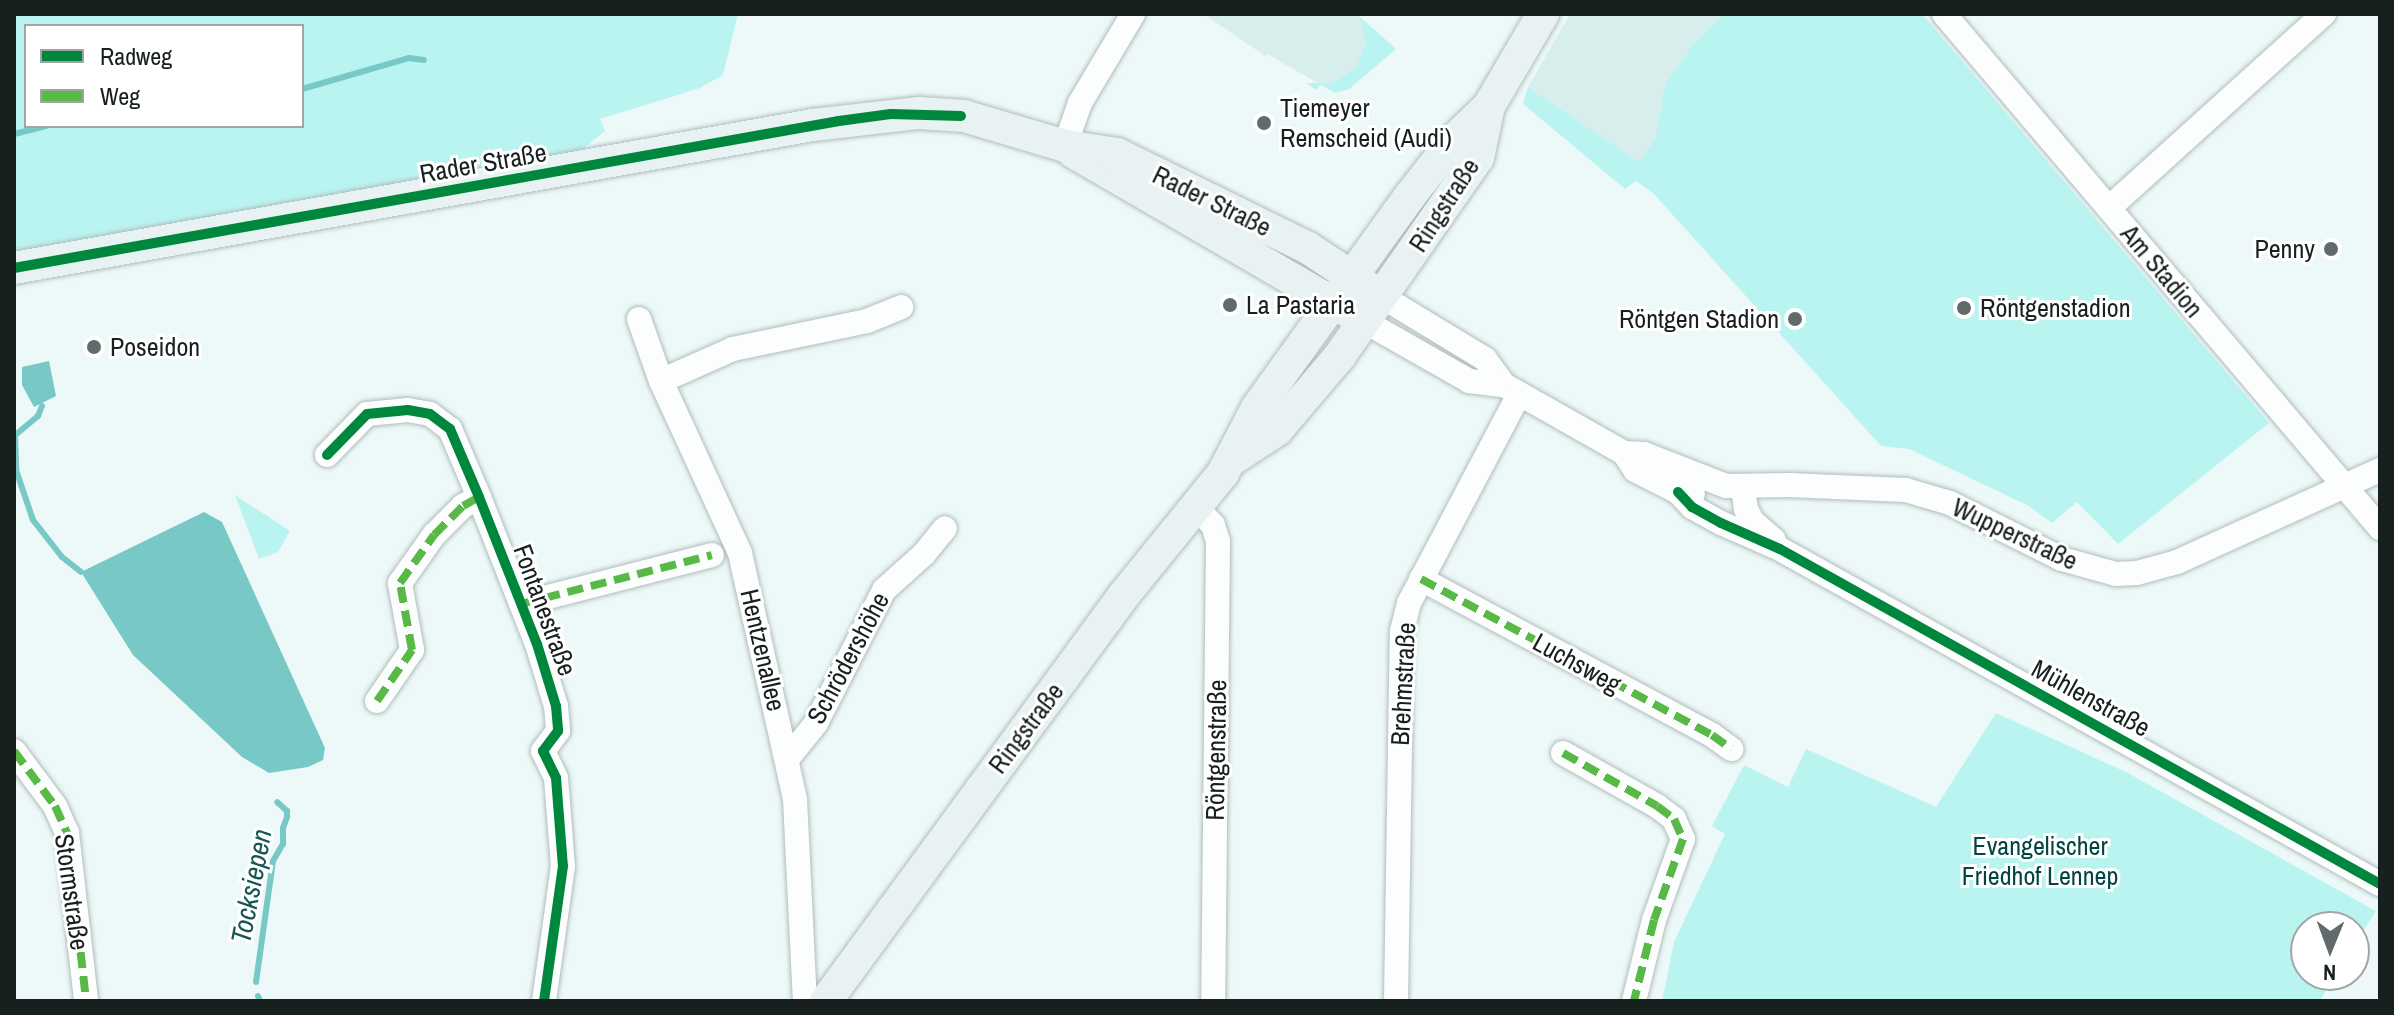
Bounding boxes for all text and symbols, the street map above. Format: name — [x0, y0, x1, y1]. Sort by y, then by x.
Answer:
legend — [24, 24, 304, 128]
text: Radweg — [100, 40, 172, 72]
text: Weg — [100, 80, 140, 112]
place label: Tiemeyer Remscheid (Audi) — [1280, 92, 1452, 154]
marker: Tiemeyer Remscheid (Audi) — [1255, 114, 1273, 132]
street label: Rader Straße — [417, 137, 549, 189]
street label: Ringstraße — [1402, 152, 1486, 258]
street label: Rader Straße — [1148, 159, 1276, 243]
street label: Am Stadion — [2114, 218, 2210, 324]
place label: Penny — [2255, 233, 2315, 265]
marker: Penny — [2322, 240, 2340, 258]
place label: La Pastaria — [1246, 289, 1355, 321]
place label: Röntgenstadion — [1980, 292, 2131, 324]
marker: La Pastaria — [1221, 296, 1239, 314]
marker: Röntgenstadion — [1955, 299, 1973, 317]
place label: Röntgen Stadion — [1619, 303, 1779, 335]
marker: Röntgen Stadion — [1786, 310, 1804, 328]
place label: Poseidon — [110, 331, 200, 363]
marker: Poseidon — [85, 338, 103, 356]
street label: Wupperstraße — [1947, 491, 2083, 577]
street label: Fontanestraße — [507, 540, 583, 680]
street label: Hentzenallee — [734, 586, 792, 714]
street label: Schrödershöhe — [800, 587, 896, 729]
street label: Brehmstraße — [1384, 622, 1422, 746]
street label: Luchsweg — [1527, 626, 1627, 700]
street label: Mühlenstraße — [2026, 653, 2156, 743]
street label: Ringstraße — [982, 677, 1070, 779]
street label: Röntgenstraße — [1199, 679, 1233, 821]
water label: Tocksiepen — [223, 826, 279, 946]
park label: Evangelischer Friedhof Lennep — [1962, 830, 2118, 892]
street label: Stormstraße — [48, 832, 96, 952]
north arrow — [2290, 911, 2370, 991]
text: N — [2323, 958, 2336, 988]

